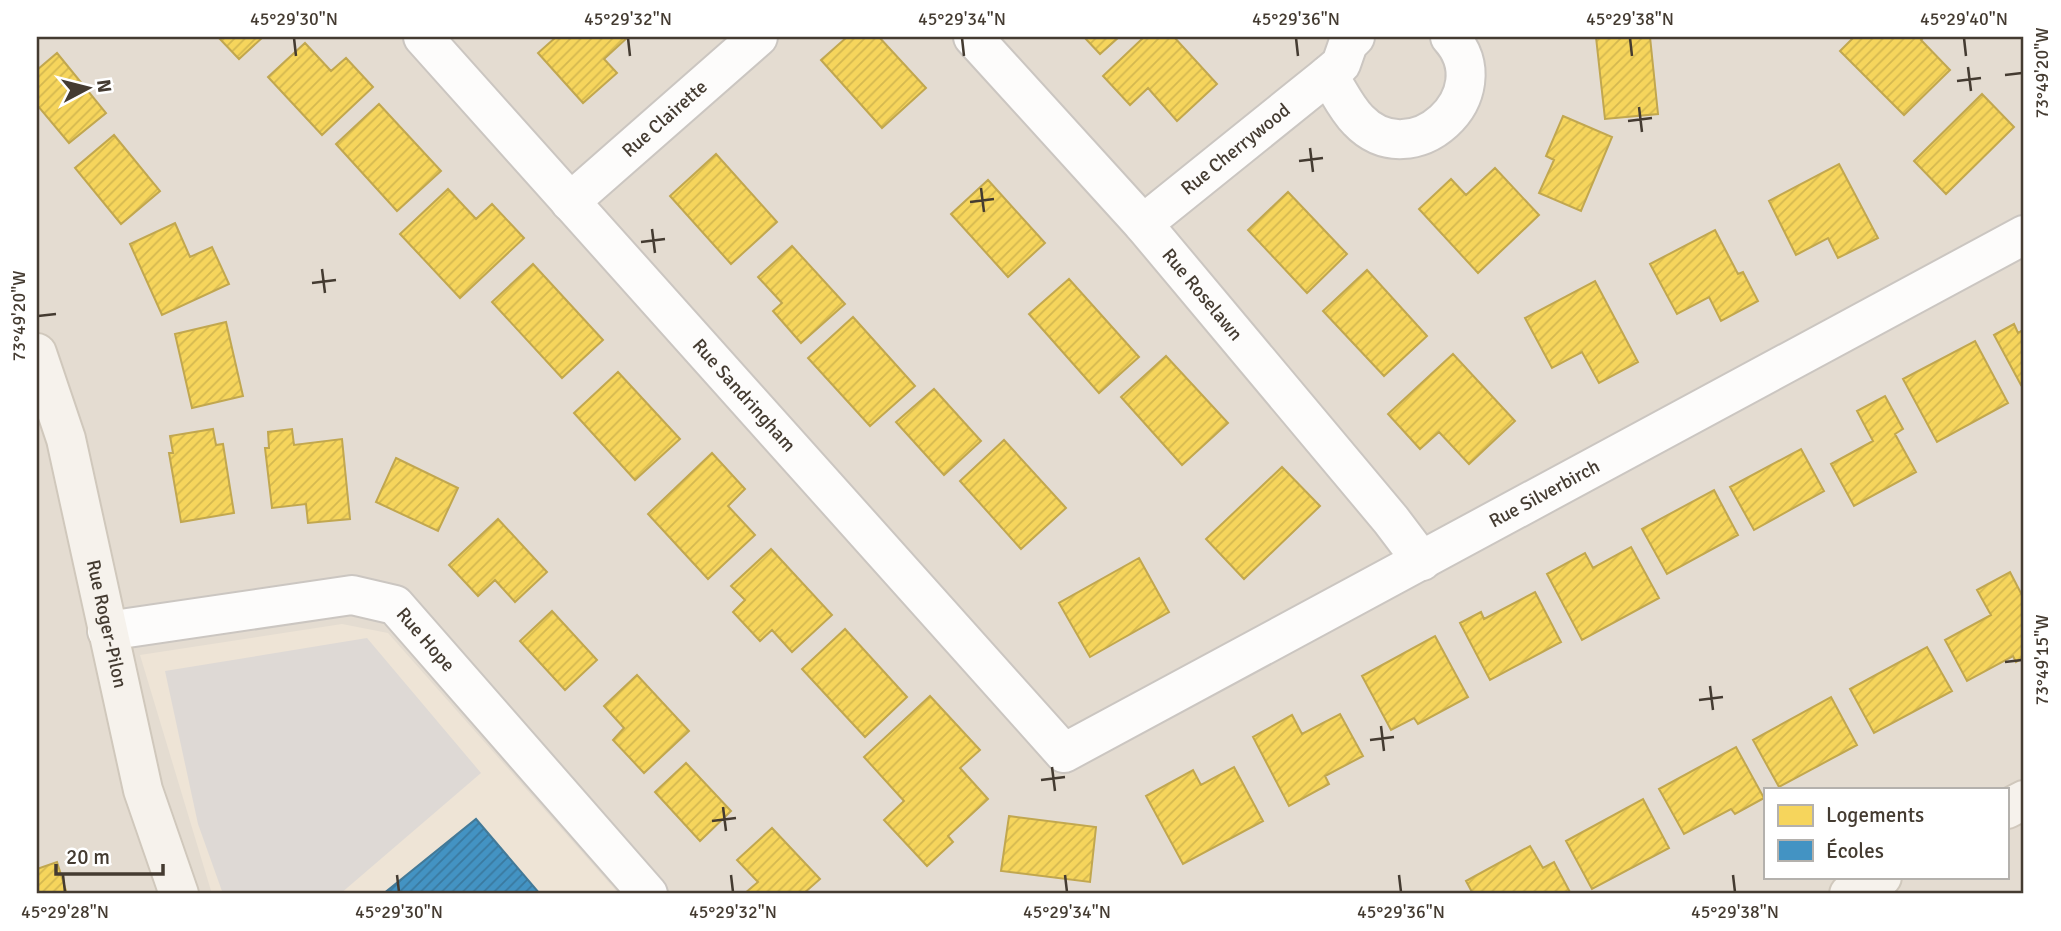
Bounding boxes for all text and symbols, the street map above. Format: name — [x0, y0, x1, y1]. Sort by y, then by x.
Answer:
text: 45°29'30"N — [250, 8, 338, 30]
text: 45°29'32"N — [584, 8, 672, 30]
text: 45°29'34"N — [918, 8, 1006, 30]
text: 45°29'36"N — [1252, 8, 1340, 30]
text: 45°29'38"N — [1586, 8, 1674, 30]
text: 45°29'40"N — [1920, 8, 2008, 30]
text: 73°49'20"W — [2031, 28, 2053, 118]
north arrow — [52, 52, 122, 122]
street label: Rue Clairette — [617, 75, 712, 163]
text: N — [91, 78, 117, 94]
street label: Rue Cherrywood — [1176, 98, 1295, 200]
street label: Rue Roselawn — [1157, 244, 1248, 346]
text: 73°49'20"W — [8, 271, 30, 361]
street label: Rue Sandringham — [687, 334, 801, 457]
street label: Rue Silverbirch — [1485, 454, 1604, 533]
street label: Rue Roger-Pilon — [81, 557, 132, 690]
street label: Rue Hope — [391, 603, 460, 677]
text: 73°49'15"W — [2031, 615, 2053, 705]
legend — [1764, 788, 2008, 878]
text: Logements — [1826, 802, 1924, 828]
scale bar — [56, 833, 163, 877]
text: Écoles — [1826, 838, 1884, 864]
text: 20 m — [66, 844, 110, 870]
text: 45°29'28"N — [21, 901, 109, 923]
text: 45°29'30"N — [355, 901, 443, 923]
text: 45°29'32"N — [689, 901, 777, 923]
text: 45°29'34"N — [1023, 901, 1111, 923]
text: 45°29'36"N — [1357, 901, 1445, 923]
text: 45°29'38"N — [1691, 901, 1779, 923]

